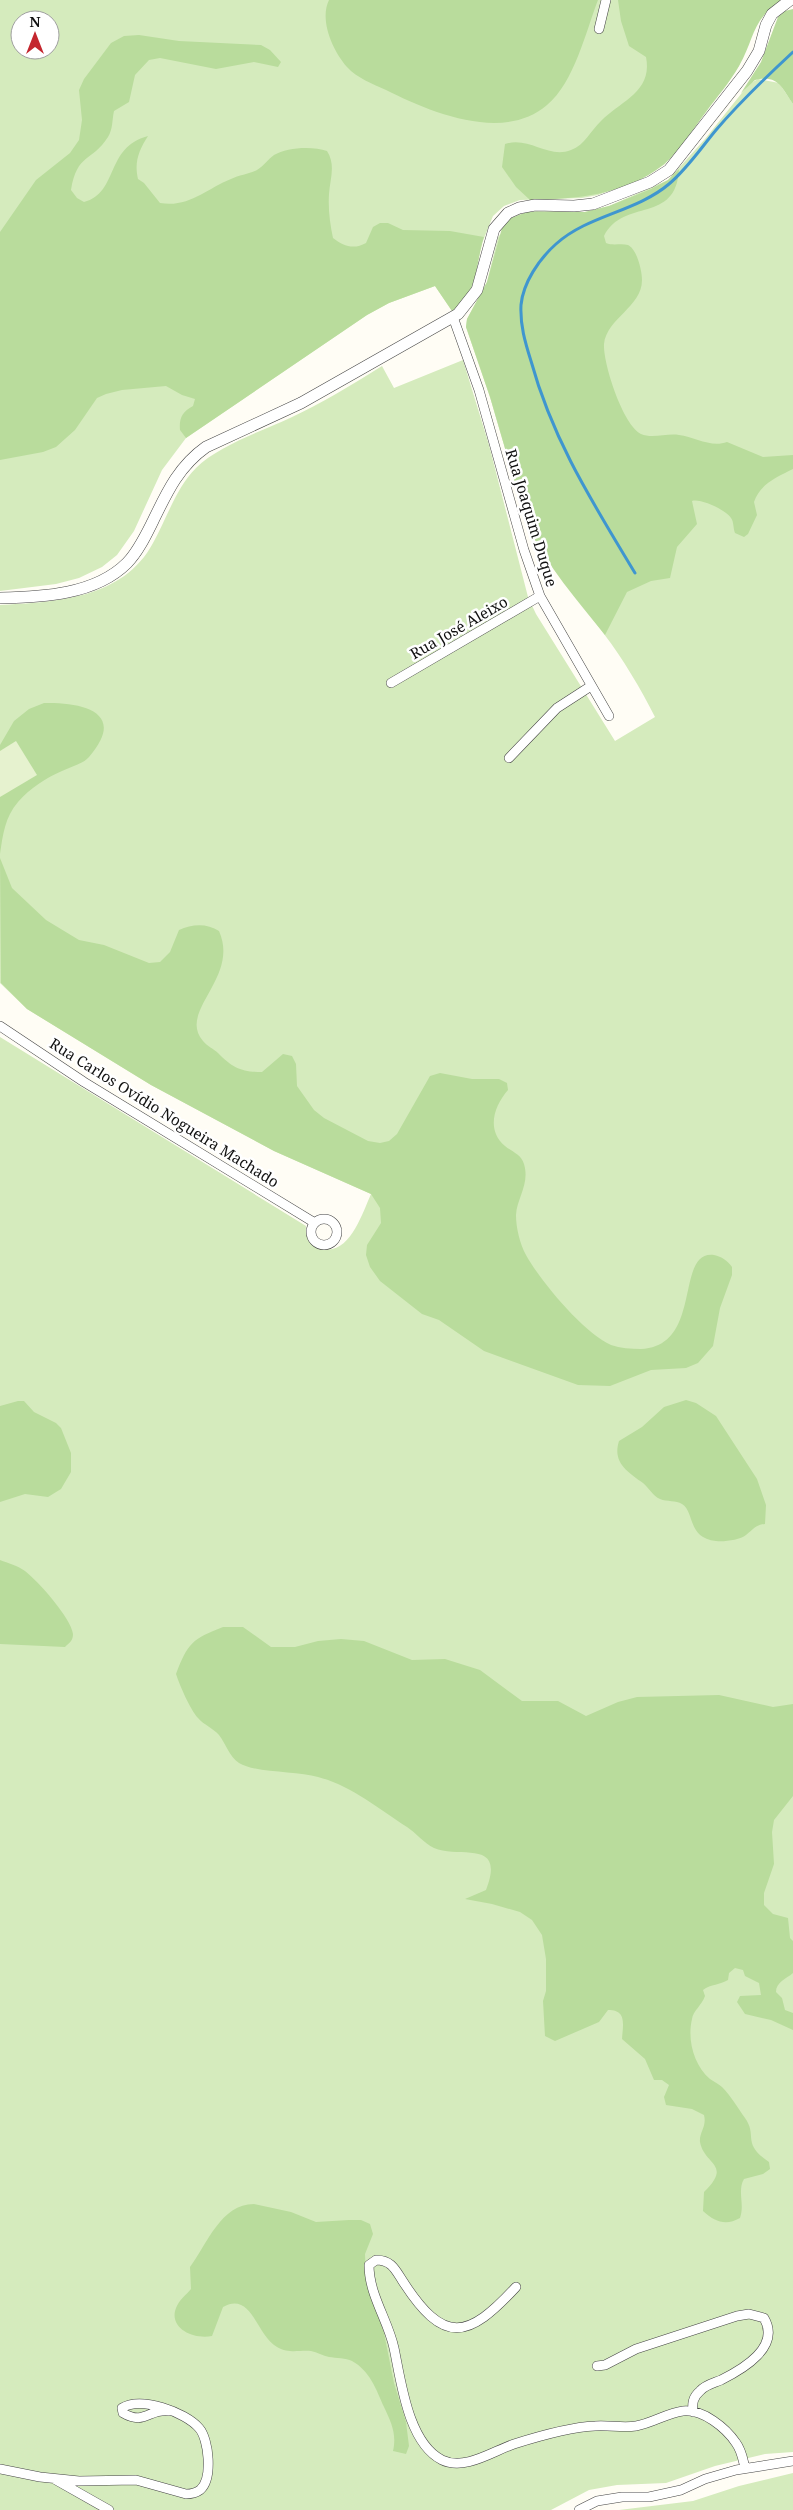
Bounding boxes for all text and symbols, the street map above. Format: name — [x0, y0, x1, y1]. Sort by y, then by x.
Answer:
north arrow — [10, 10, 60, 60]
text: N — [29, 12, 41, 31]
street label: Rua Joaquim Duque — [501, 446, 562, 589]
street label: Rua José Aleixo — [406, 591, 511, 663]
street label: Rua Carlos Ovídio Nogueira Machado — [46, 1033, 283, 1191]

